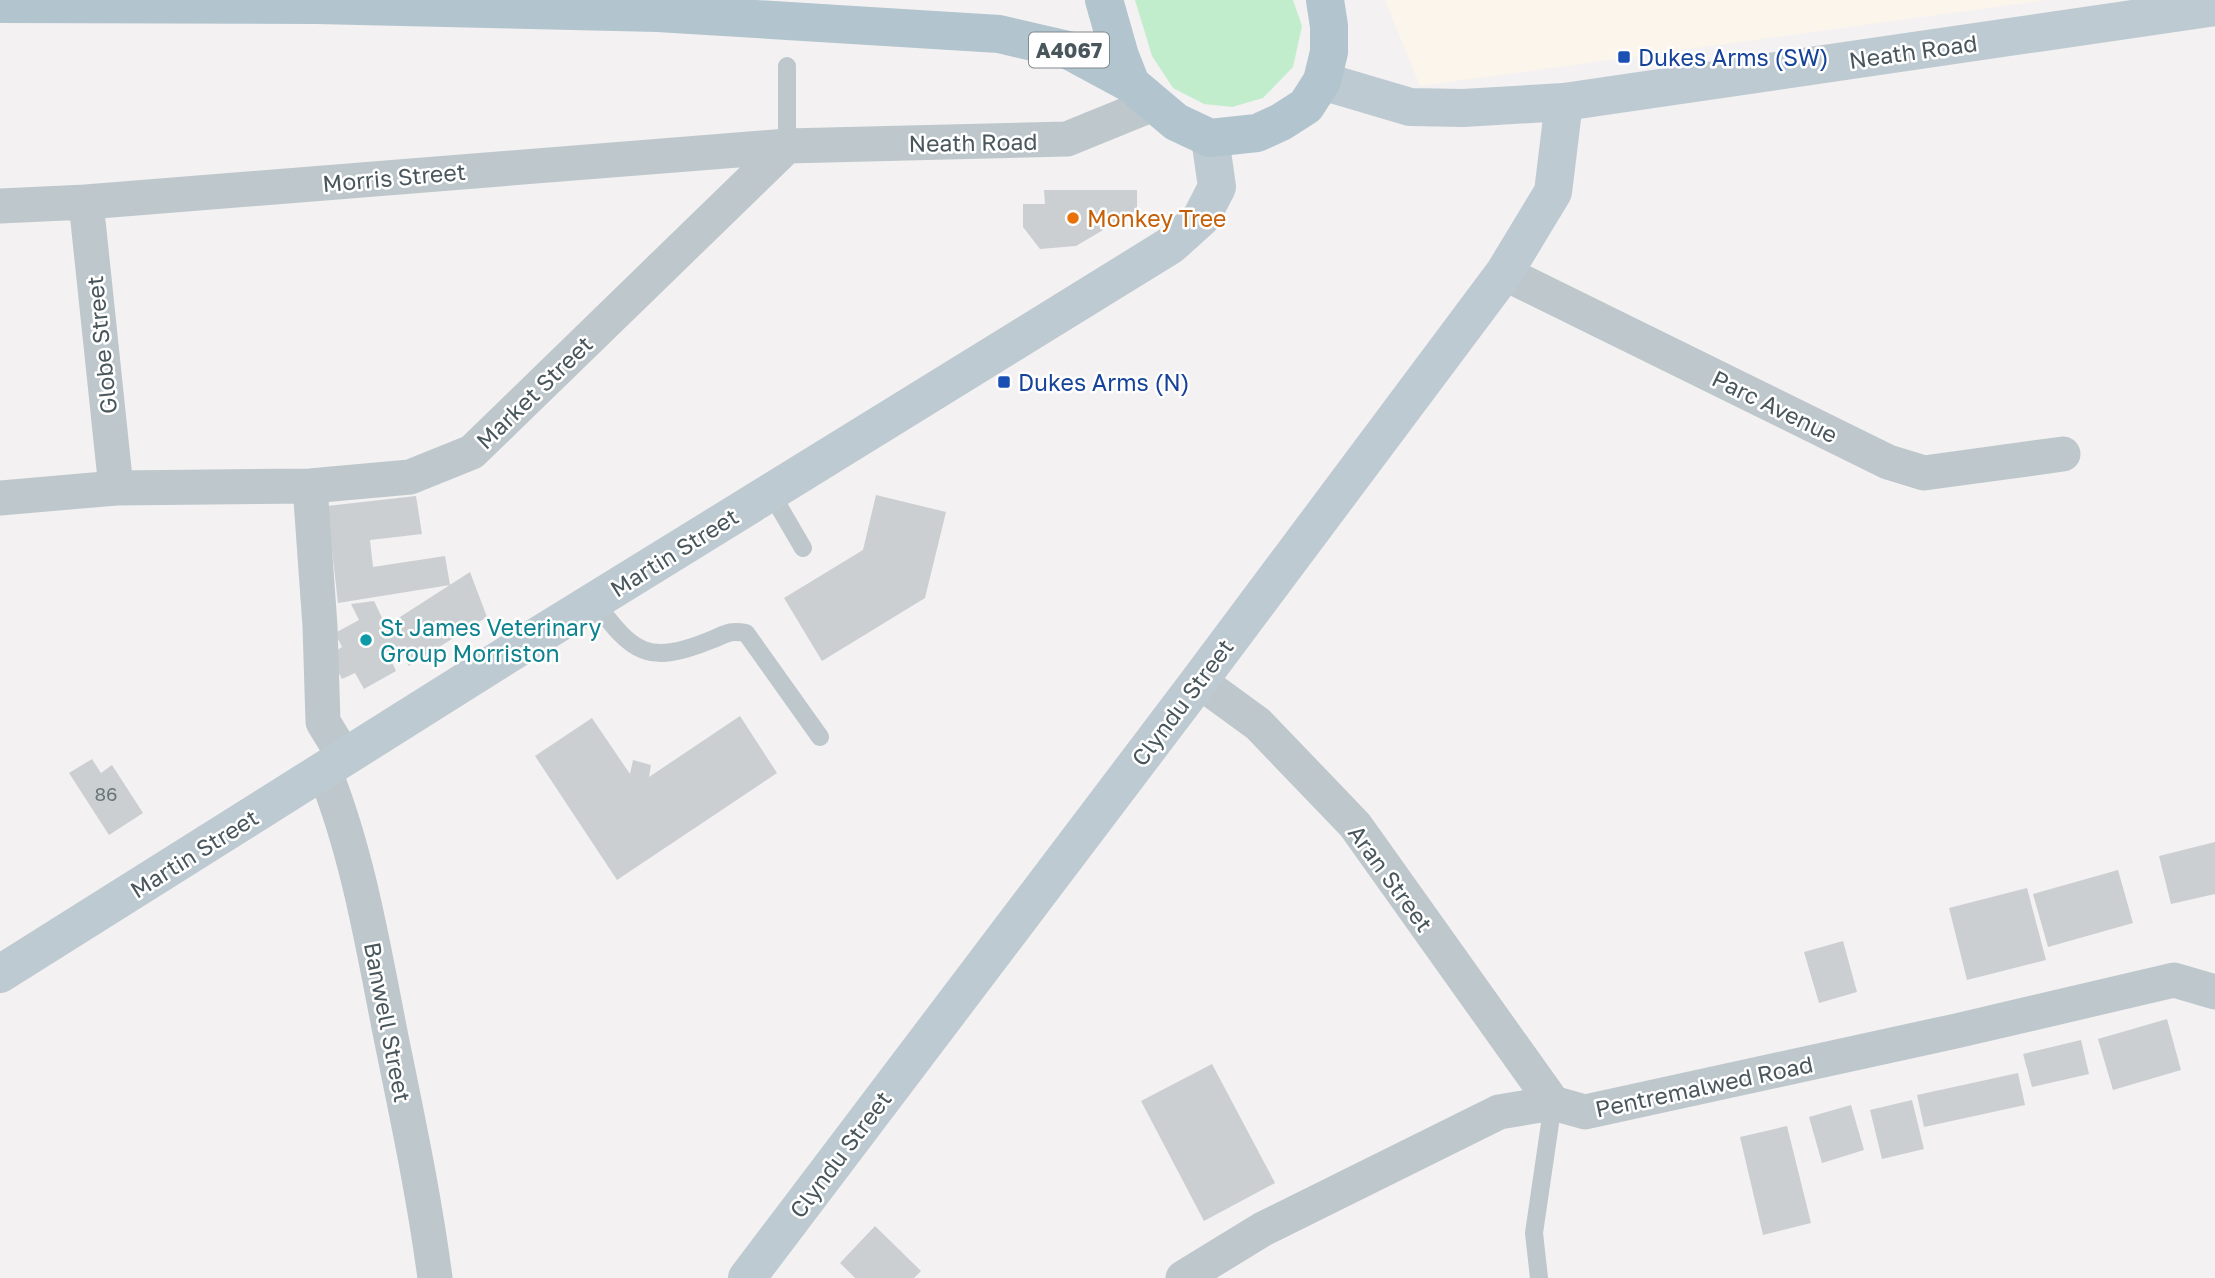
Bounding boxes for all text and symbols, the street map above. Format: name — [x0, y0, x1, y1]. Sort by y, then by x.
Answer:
street label: Neath Road — [1847, 28, 1979, 74]
road number: A4067 — [1029, 32, 1109, 68]
place label: Dukes Arms (SW) — [1638, 43, 1829, 71]
marker: Dukes Arms (SW) — [1616, 49, 1632, 65]
street label: Neath Road — [908, 127, 1038, 157]
street label: Morris Street — [321, 157, 467, 197]
place label: Monkey Tree — [1087, 204, 1226, 232]
marker: Monkey Tree — [1065, 210, 1081, 226]
street label: Globe Street — [80, 275, 122, 415]
street label: Market Street — [470, 330, 598, 454]
street label: Parc Avenue — [1708, 364, 1842, 448]
place label: Dukes Arms (N) — [1018, 368, 1189, 396]
marker: Dukes Arms (N) — [996, 374, 1012, 390]
street label: Martin Street — [605, 502, 743, 602]
place label: St James Veterinary Group Morriston — [380, 613, 601, 667]
marker: St James Veterinary Group Morriston — [358, 632, 374, 648]
street label: Clyndu Street — [1125, 633, 1239, 771]
house number: 86 — [94, 782, 118, 805]
street label: Martin Street — [125, 803, 263, 903]
street label: Aran Street — [1343, 819, 1439, 937]
street label: Banwell Street — [359, 940, 417, 1104]
street label: Pentremalwed Road — [1593, 1049, 1815, 1123]
street label: Clyndu Street — [783, 1085, 897, 1223]

